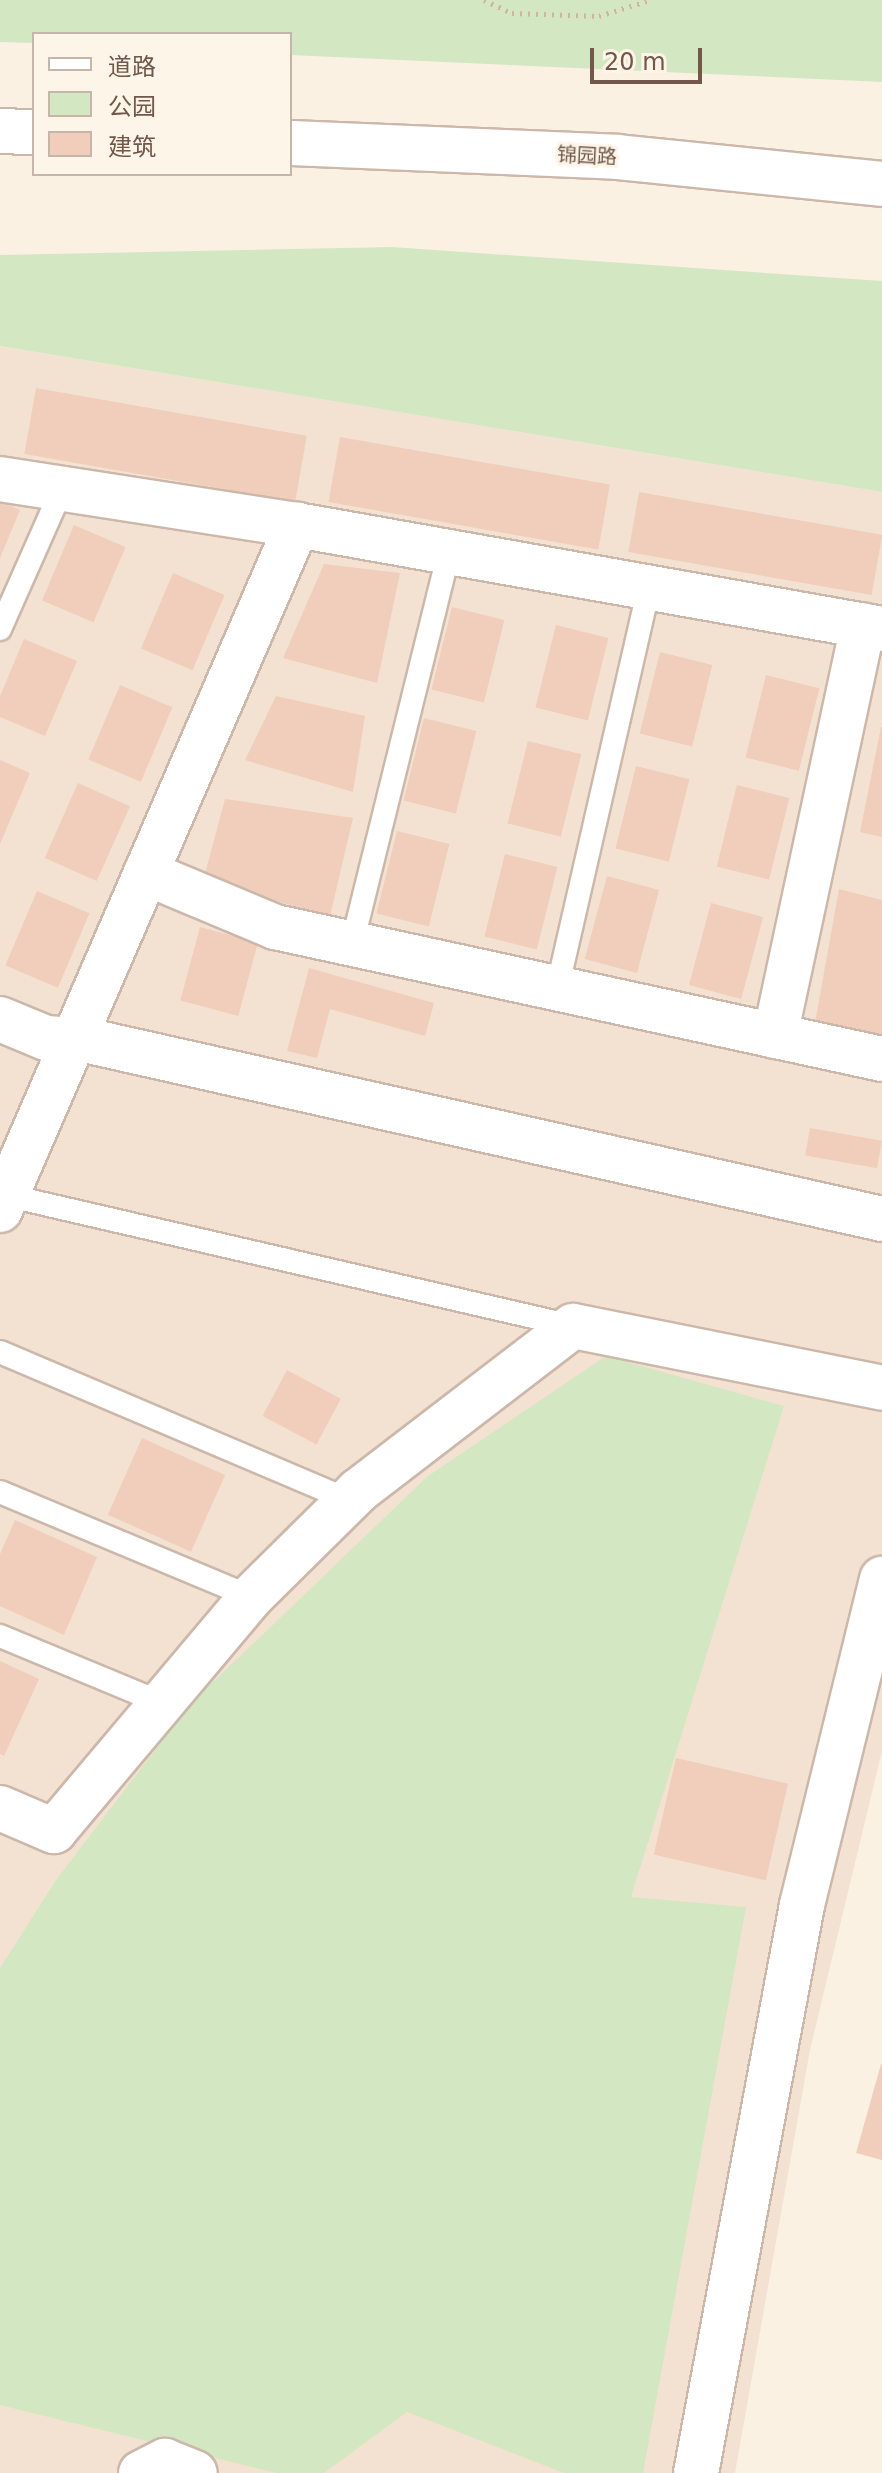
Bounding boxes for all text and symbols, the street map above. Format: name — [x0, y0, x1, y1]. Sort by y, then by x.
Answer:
legend — [32, 32, 292, 176]
scale bar — [594, 32, 706, 82]
text: 20 m — [604, 48, 666, 76]
text: 道路 — [108, 53, 156, 81]
text: 公园 — [108, 93, 156, 121]
text: 建筑 — [108, 133, 156, 161]
street label: 锦园路 — [556, 142, 618, 170]

